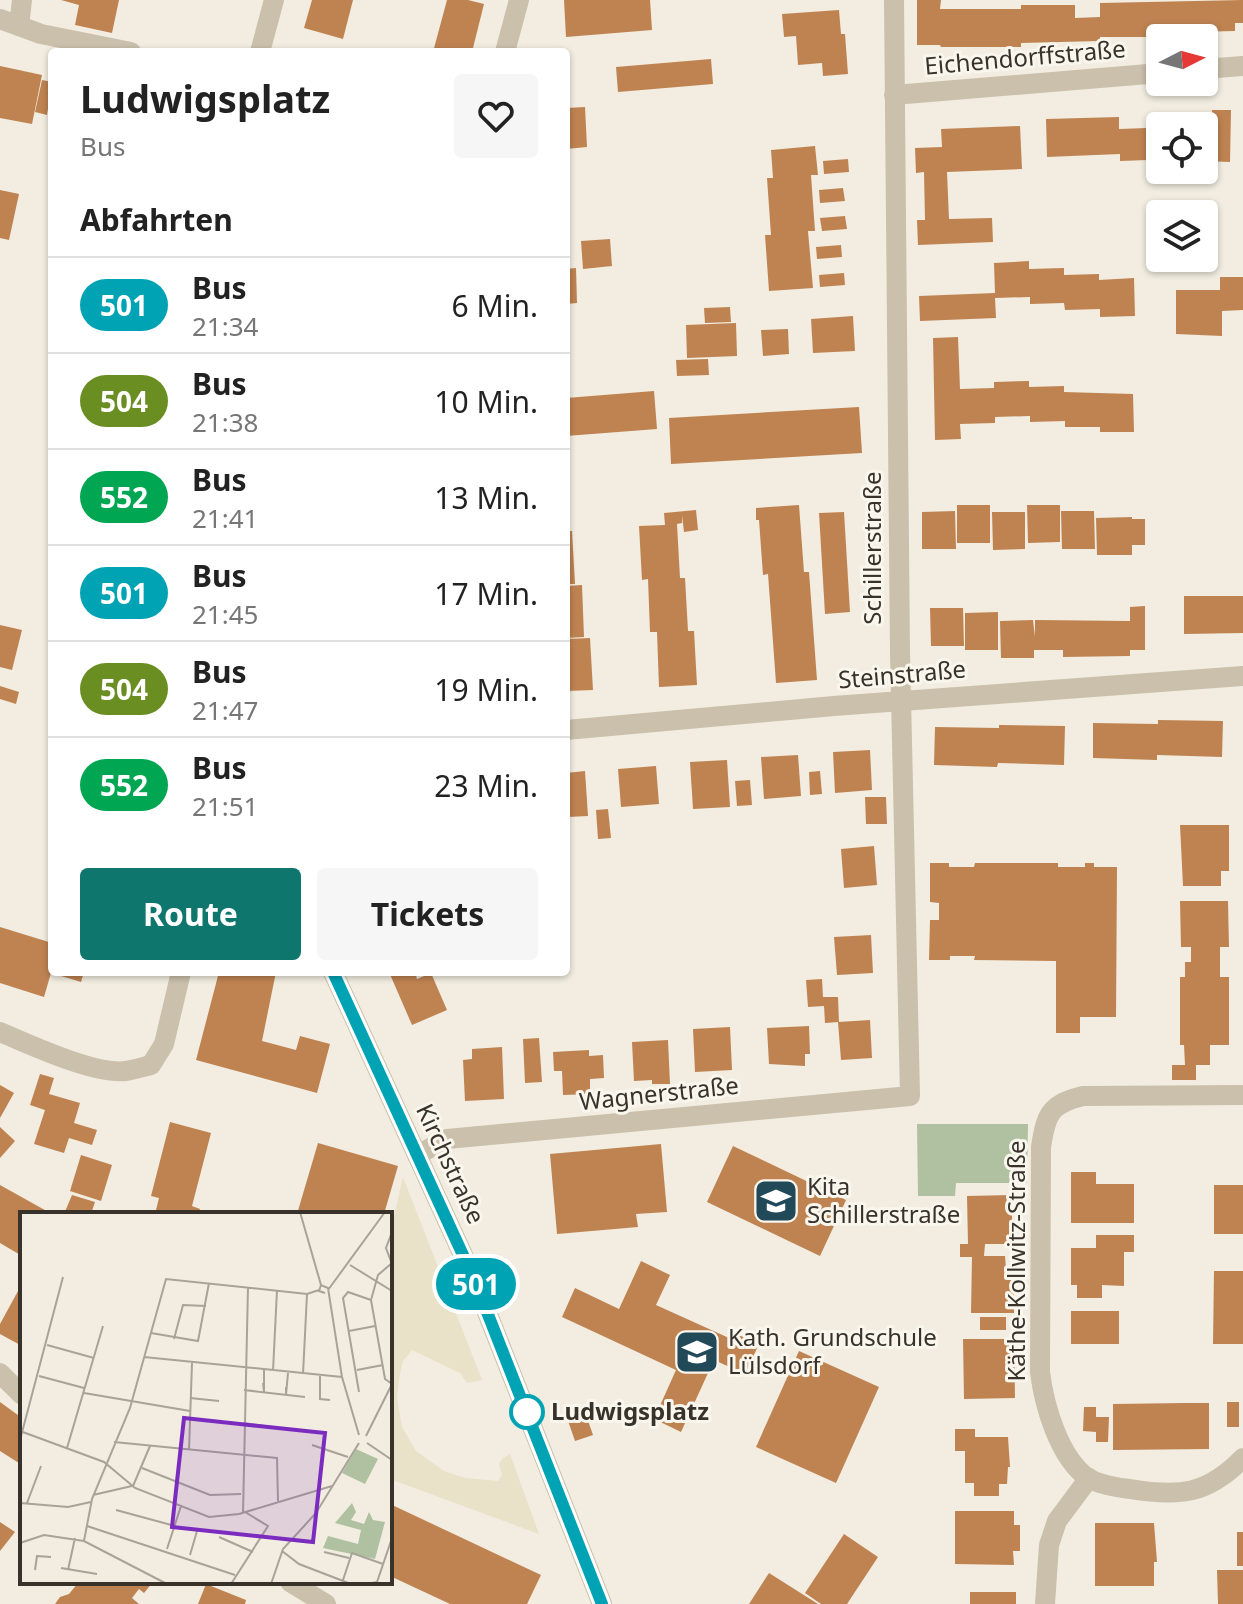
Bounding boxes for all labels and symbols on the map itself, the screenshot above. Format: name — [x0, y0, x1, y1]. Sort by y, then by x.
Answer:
north arrow — [1146, 24, 1218, 96]
street label: Eichendorffstraße — [923, 31, 1127, 82]
street label: Schillerstraße — [855, 471, 888, 625]
street label: Steinstraße — [837, 651, 967, 696]
street label: Wagnerstraße — [578, 1068, 740, 1117]
street label: Kirchstraße — [409, 1098, 493, 1229]
street label: Käthe-Kollwitz-Straße — [999, 1141, 1032, 1381]
place label: Kita Schillerstraße — [807, 1169, 960, 1230]
school or university icon: Kita Schillerstraße — [752, 1177, 800, 1225]
inset map — [20, 1212, 392, 1584]
line badge: 501 — [430, 1258, 522, 1310]
place label: Kath. Grundschule Lülsdorf — [728, 1320, 937, 1381]
school or university icon: Kath. Grundschule Lülsdorf — [673, 1328, 721, 1376]
place label: Ludwigsplatz — [551, 1394, 709, 1427]
marker: Ludwigsplatz — [510, 1395, 544, 1429]

